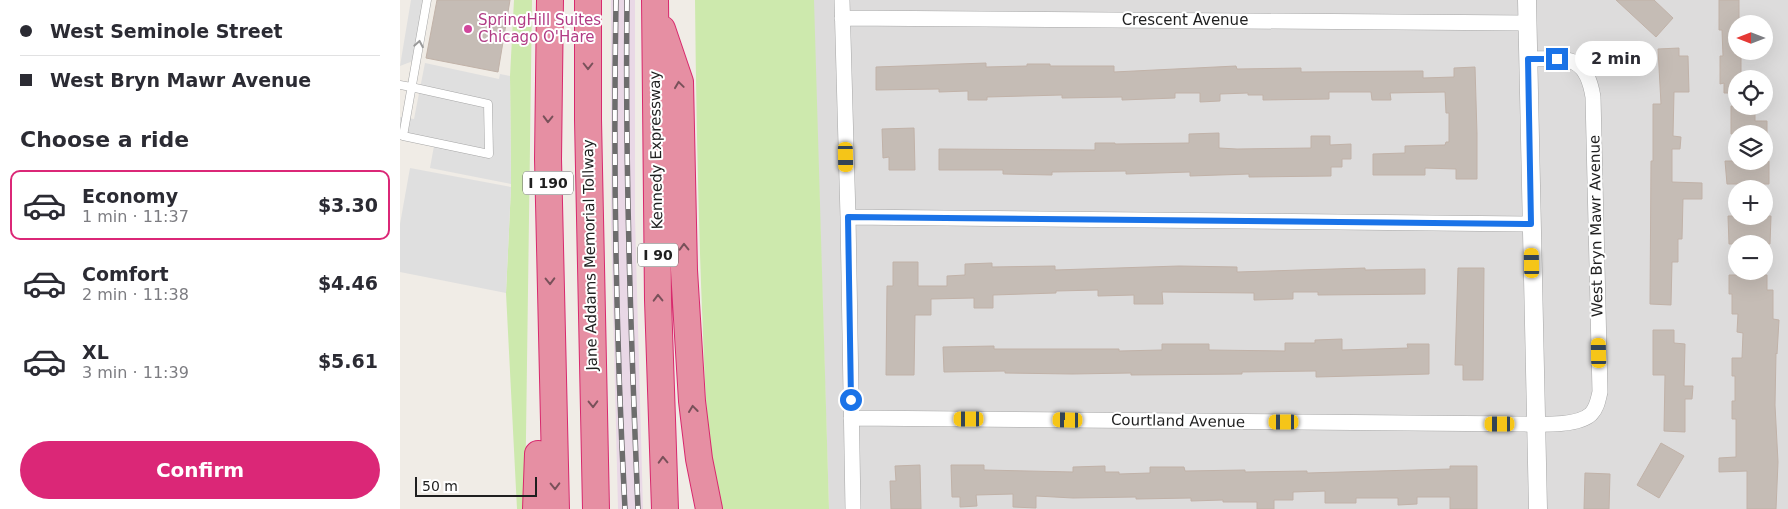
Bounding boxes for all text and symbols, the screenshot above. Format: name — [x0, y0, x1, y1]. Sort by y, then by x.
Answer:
place label: SpringHill Suites Chicago O'Hare — [478, 11, 601, 46]
street label: Crescent Avenue — [1122, 11, 1248, 29]
north arrow — [1728, 15, 1772, 60]
map controls — [1728, 15, 1773, 280]
text: West Seminole Street — [50, 20, 283, 42]
marker: SpringHill Suites Chicago O'Hare — [462, 23, 474, 35]
one-way arrow — [413, 39, 423, 48]
callout: 2 min — [1574, 42, 1657, 76]
route end — [1546, 48, 1568, 70]
text: 2 min — [1591, 49, 1641, 68]
one-way arrow — [583, 62, 593, 70]
text: West Bryn Mawr Avenue — [50, 69, 311, 91]
street label: Kennedy Expressway — [646, 70, 666, 229]
button: locate — [1728, 70, 1773, 115]
one-way arrow — [674, 80, 685, 88]
one-way arrow — [543, 115, 554, 123]
button: layers — [1728, 125, 1773, 170]
text: Choose a ride — [20, 127, 189, 152]
street label: West Bryn Mawr Avenue — [1585, 135, 1607, 317]
street label: Jane Addams Memorial Tollway — [579, 139, 601, 372]
car — [838, 142, 853, 172]
road number: I 190 — [523, 172, 573, 194]
button: + — [1728, 180, 1773, 225]
icon: car — [22, 183, 67, 228]
text: Economy — [82, 185, 178, 207]
text: $3.30 — [318, 194, 378, 216]
text: 1 min · 11:37 — [82, 207, 189, 226]
button: − — [1728, 235, 1773, 280]
one-way arrow — [679, 243, 689, 250]
road number: I 90 — [638, 244, 678, 266]
car — [1524, 248, 1539, 278]
icon: car — [22, 261, 67, 306]
text: Comfort — [82, 263, 169, 285]
text: $4.46 — [318, 272, 378, 294]
one-way arrow — [545, 277, 556, 285]
text: 2 min · 11:38 — [82, 285, 189, 304]
one-way arrow — [653, 294, 664, 302]
car — [1591, 338, 1606, 368]
icon: car — [22, 339, 67, 384]
text: XL — [82, 341, 109, 363]
text: $5.61 — [318, 350, 378, 372]
text: 3 min · 11:39 — [82, 363, 189, 382]
route start — [840, 389, 862, 411]
one-way arrow — [588, 400, 598, 408]
one-way arrow — [688, 405, 699, 413]
street label: Courtland Avenue — [1111, 411, 1245, 431]
car — [954, 412, 984, 427]
car — [1052, 412, 1083, 428]
car — [1269, 415, 1299, 430]
car — [1485, 417, 1515, 432]
button: Confirm — [20, 441, 380, 499]
one-way arrow — [658, 456, 669, 464]
scale bar — [415, 474, 538, 497]
text: 50 m — [422, 478, 458, 494]
one-way arrow — [550, 482, 560, 490]

